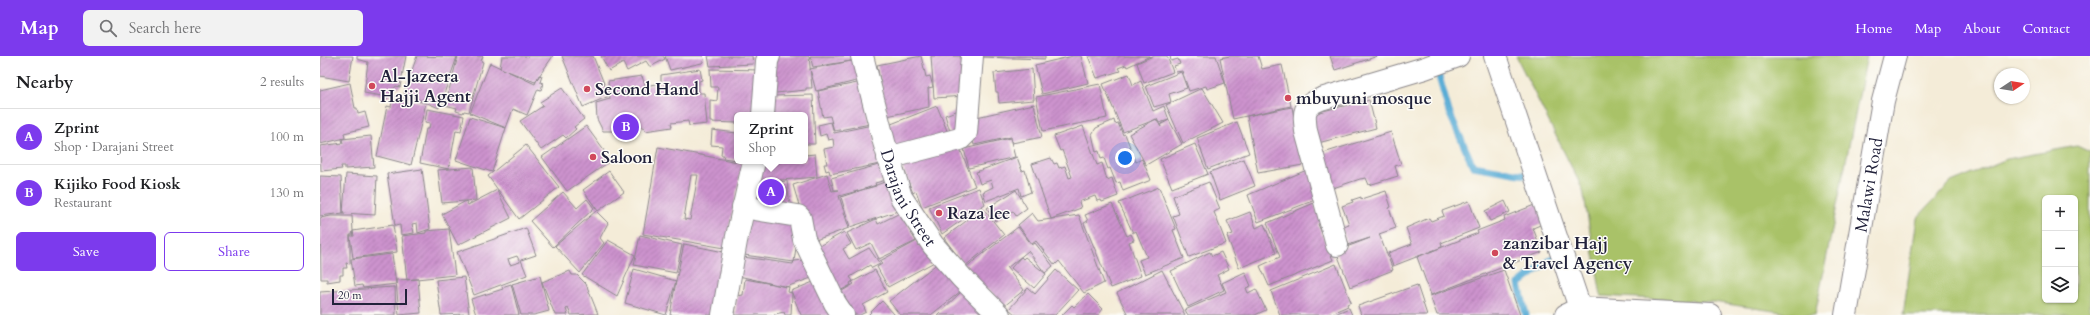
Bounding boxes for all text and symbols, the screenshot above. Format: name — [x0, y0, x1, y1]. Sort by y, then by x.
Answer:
search box — [83, 10, 363, 46]
text: Map — [20, 15, 59, 41]
icon: search — [97, 17, 119, 39]
text: Search here — [129, 18, 201, 38]
text: Home — [1855, 19, 1893, 38]
text: Map — [1915, 19, 1941, 38]
text: About — [1963, 19, 2000, 38]
text: Contact — [2022, 19, 2070, 38]
place label: Al-Jazeera Hajji Agent — [380, 65, 471, 108]
north arrow — [1994, 68, 2030, 104]
text: Nearby — [16, 71, 73, 94]
text: 2 results — [260, 73, 304, 91]
place label: Second Hand — [595, 78, 699, 101]
marker: Al-Jazeera Hajji Agent — [367, 81, 377, 91]
marker: Second Hand — [582, 84, 592, 94]
place label: mbuyuni mosque — [1296, 87, 1432, 110]
marker: mbuyuni mosque — [1283, 93, 1293, 103]
pin: B — [613, 112, 639, 142]
popup — [734, 112, 808, 164]
text: Zprint — [54, 118, 99, 138]
text: Zprint — [749, 119, 794, 139]
text: A — [24, 128, 34, 146]
text: 100 m — [270, 128, 304, 146]
street label: Malawi Road — [1850, 136, 1888, 234]
text: Shop · Darajani Street — [54, 138, 174, 156]
text: Shop — [749, 139, 776, 157]
place label: Saloon — [601, 146, 653, 169]
street label: Darajani Street — [875, 146, 942, 252]
your location — [1115, 148, 1135, 168]
marker: Saloon — [588, 152, 598, 162]
text: Kijiko Food Kiosk — [54, 174, 181, 194]
pin: A — [758, 177, 784, 207]
text: B — [24, 184, 34, 202]
text: 130 m — [270, 184, 304, 202]
text: Restaurant — [54, 194, 112, 212]
map controls — [2042, 195, 2078, 303]
button: + — [2042, 195, 2078, 231]
place label: Raza lee — [947, 202, 1010, 225]
marker: Raza lee — [934, 208, 944, 218]
button: − — [2042, 231, 2078, 267]
button: Save — [16, 232, 156, 271]
button: Share — [164, 232, 304, 271]
place label: zanzibar Hajj & Travel Agency — [1503, 232, 1633, 275]
marker: zanzibar Hajj & Travel Agency — [1490, 248, 1500, 258]
button: layers — [2042, 267, 2078, 303]
scale bar — [332, 287, 407, 306]
text: 20 m — [338, 288, 362, 303]

